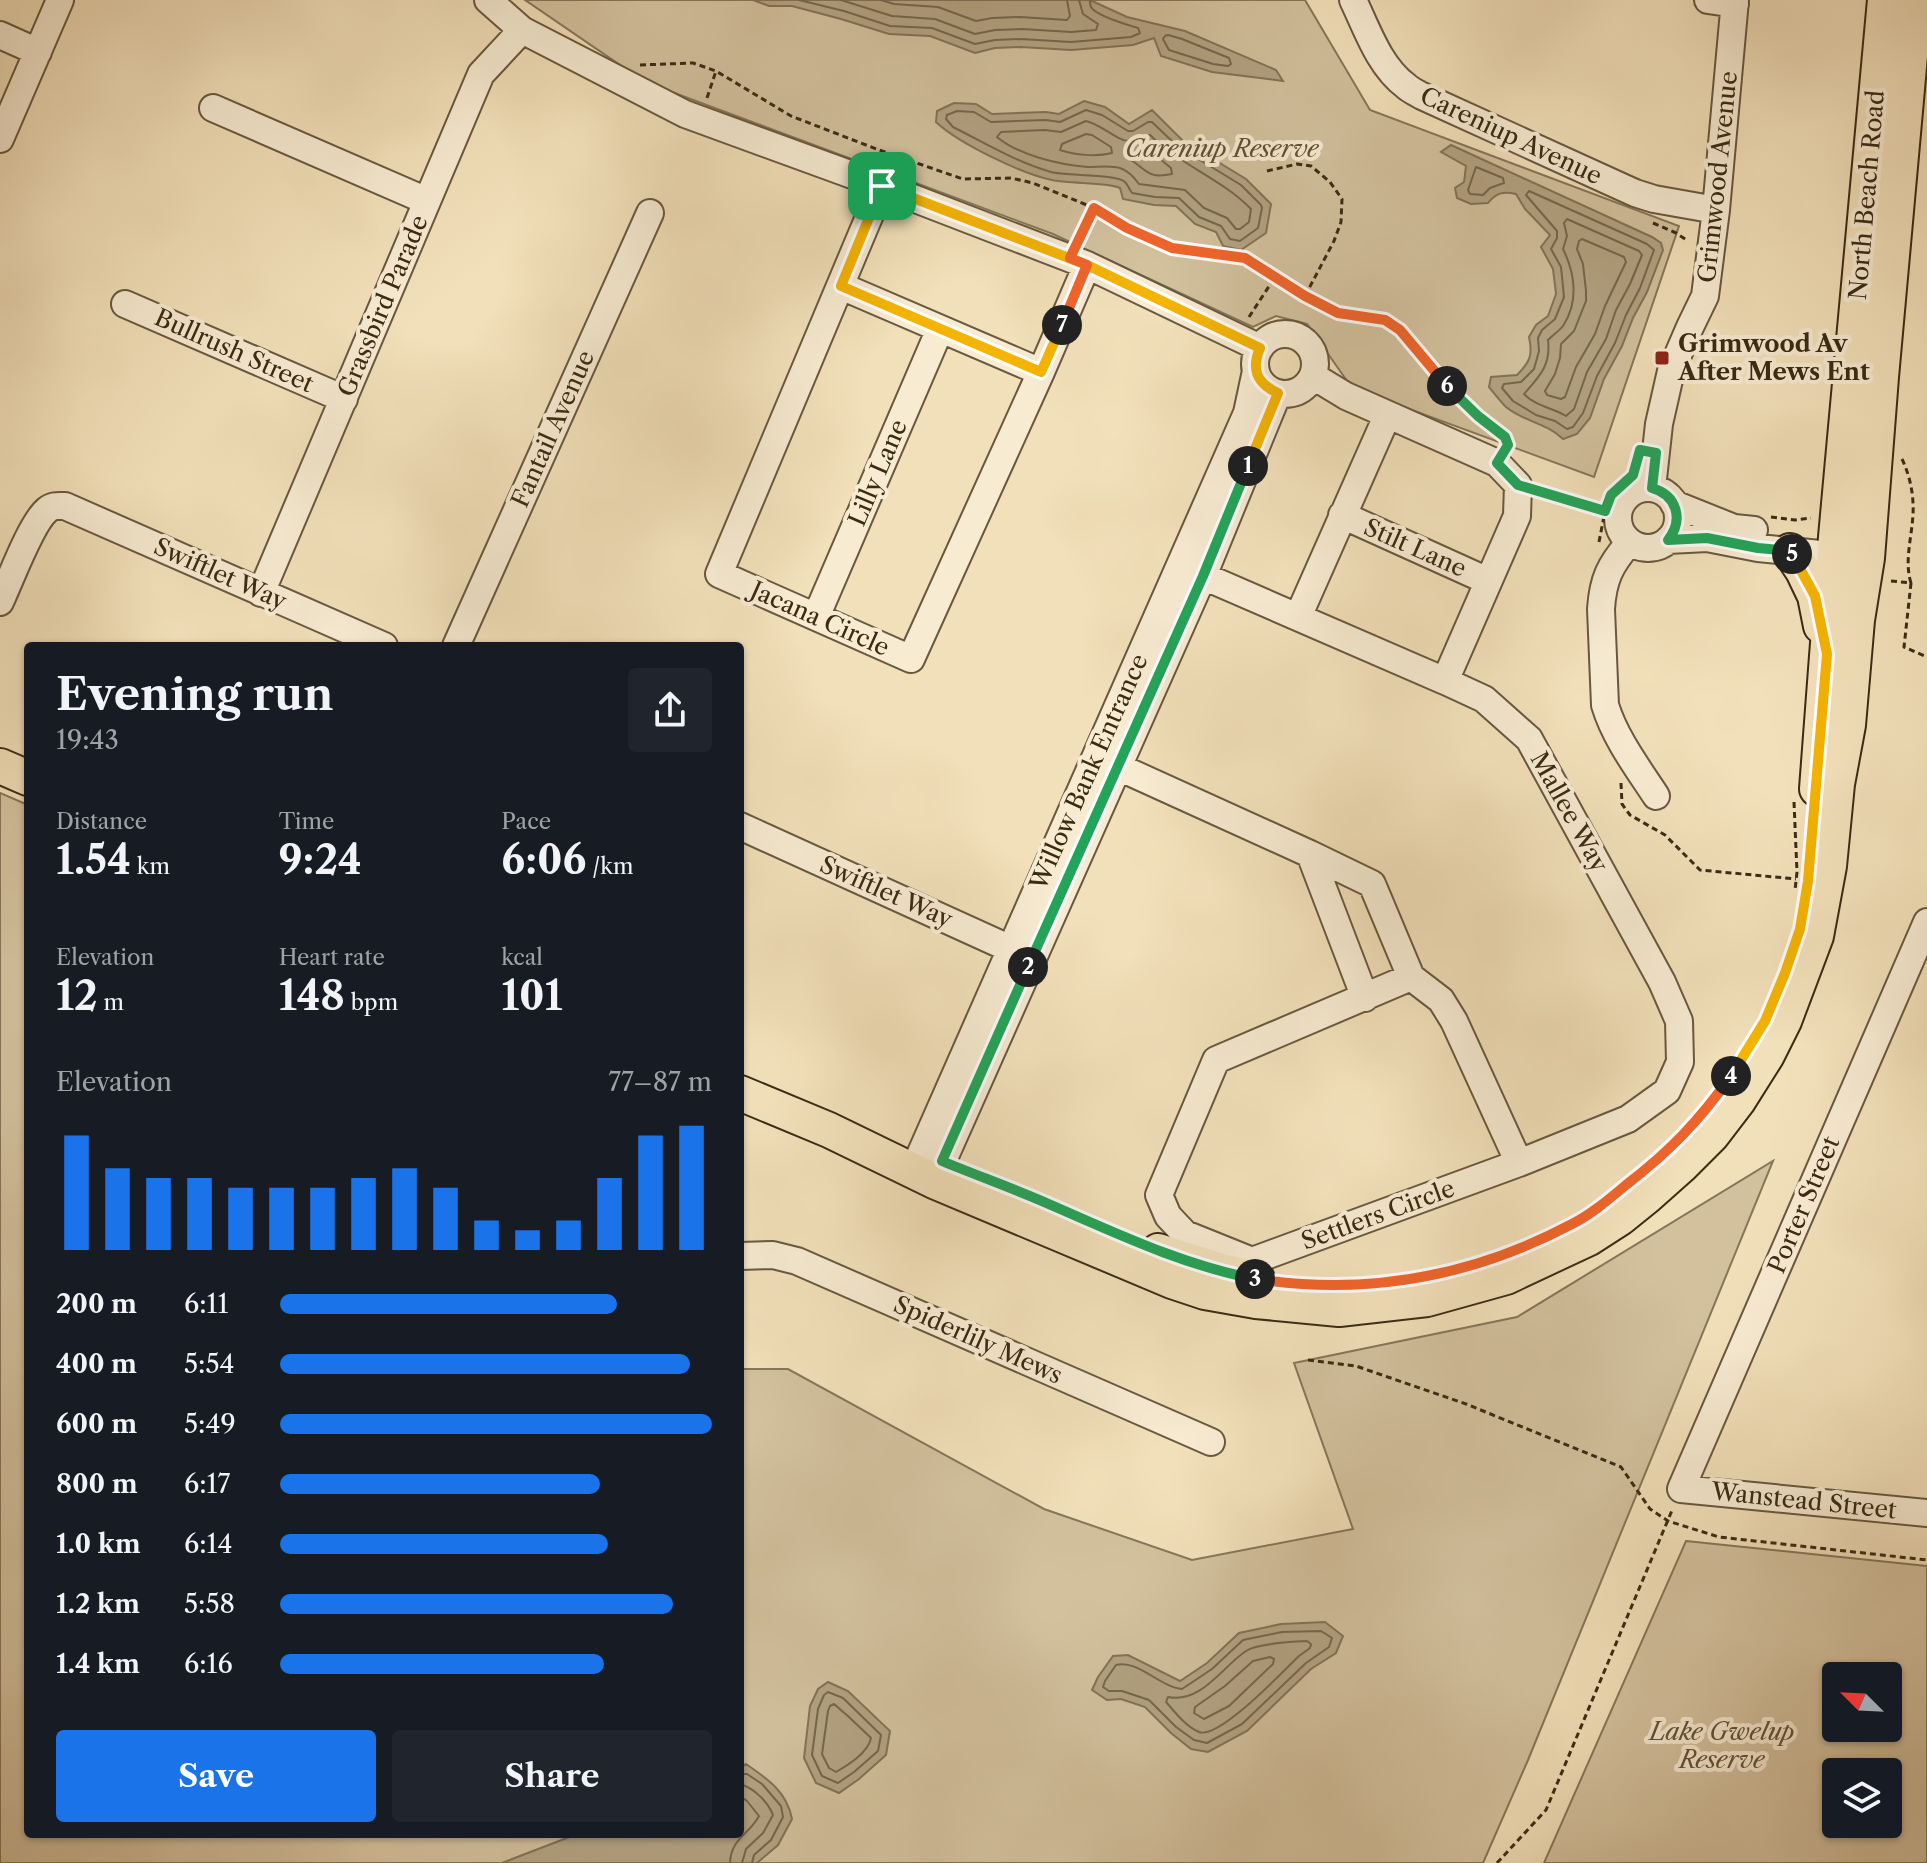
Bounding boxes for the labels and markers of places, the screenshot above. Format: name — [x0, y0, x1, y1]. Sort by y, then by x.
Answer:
pin — [848, 152, 916, 220]
pin: 7 — [1042, 305, 1082, 345]
place label: Grimwood Av After Mews Ent — [1677, 329, 1870, 386]
marker: Grimwood Av After Mews Ent — [1653, 349, 1671, 367]
pin: 6 — [1427, 366, 1467, 406]
pin: 1 — [1228, 446, 1268, 486]
pin: 5 — [1772, 534, 1812, 574]
pin: 2 — [1008, 947, 1048, 987]
pin: 4 — [1711, 1056, 1751, 1096]
pin: 3 — [1235, 1259, 1275, 1299]

